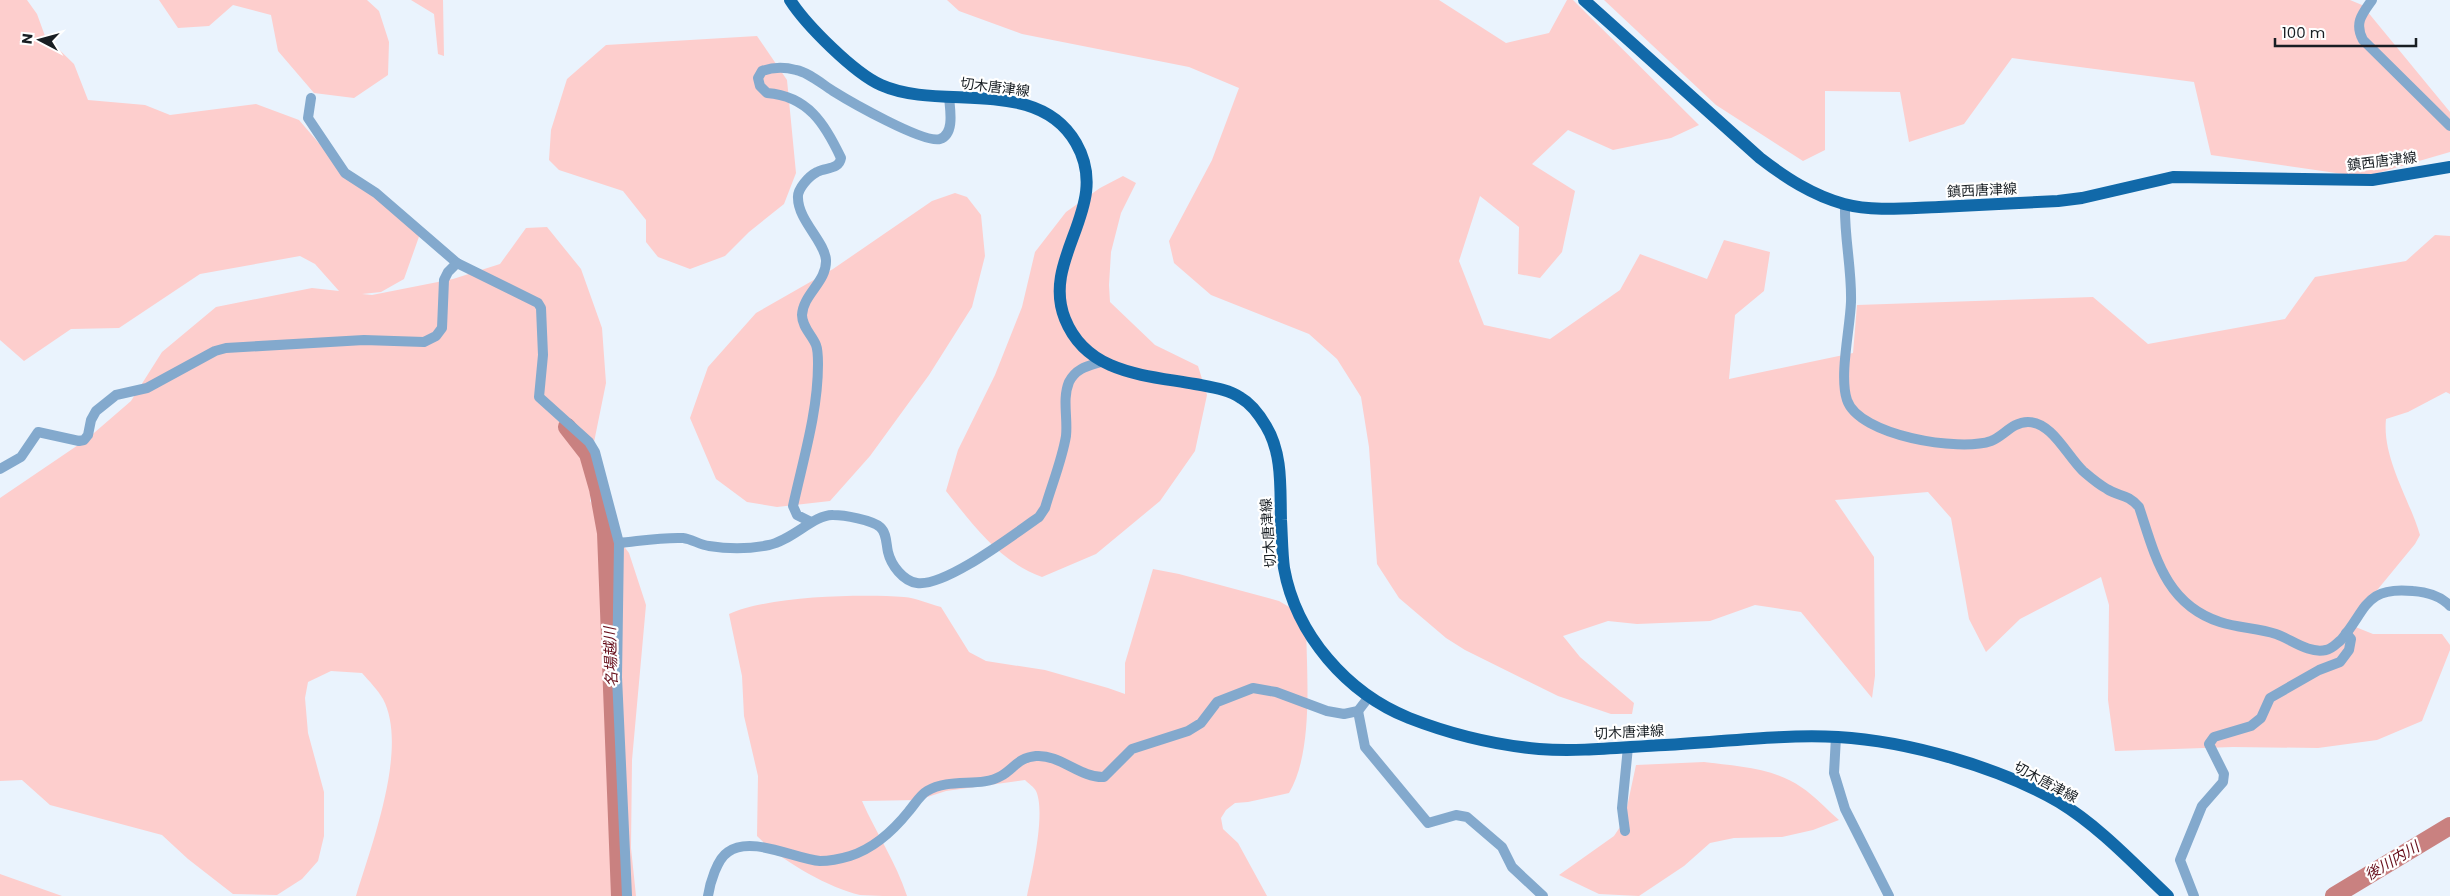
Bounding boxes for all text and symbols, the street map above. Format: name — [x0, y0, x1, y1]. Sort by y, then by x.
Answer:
north arrow — [15, 15, 65, 65]
scale bar — [2275, 15, 2416, 47]
text: 100 m — [2282, 22, 2325, 43]
text: N — [17, 32, 38, 45]
street label: 切木唐津線 — [959, 73, 1031, 101]
street label: 鎮西唐津線 — [2346, 147, 2418, 175]
street label: 鎮西唐津線 — [1947, 178, 2017, 202]
street label: 切木唐津線 — [1256, 497, 1280, 569]
water label: 名場越川 — [599, 625, 622, 687]
street label: 切木唐津線 — [1594, 720, 1664, 744]
street label: 切木唐津線 — [2010, 757, 2082, 807]
water label: 後川内川 — [2361, 835, 2425, 885]

